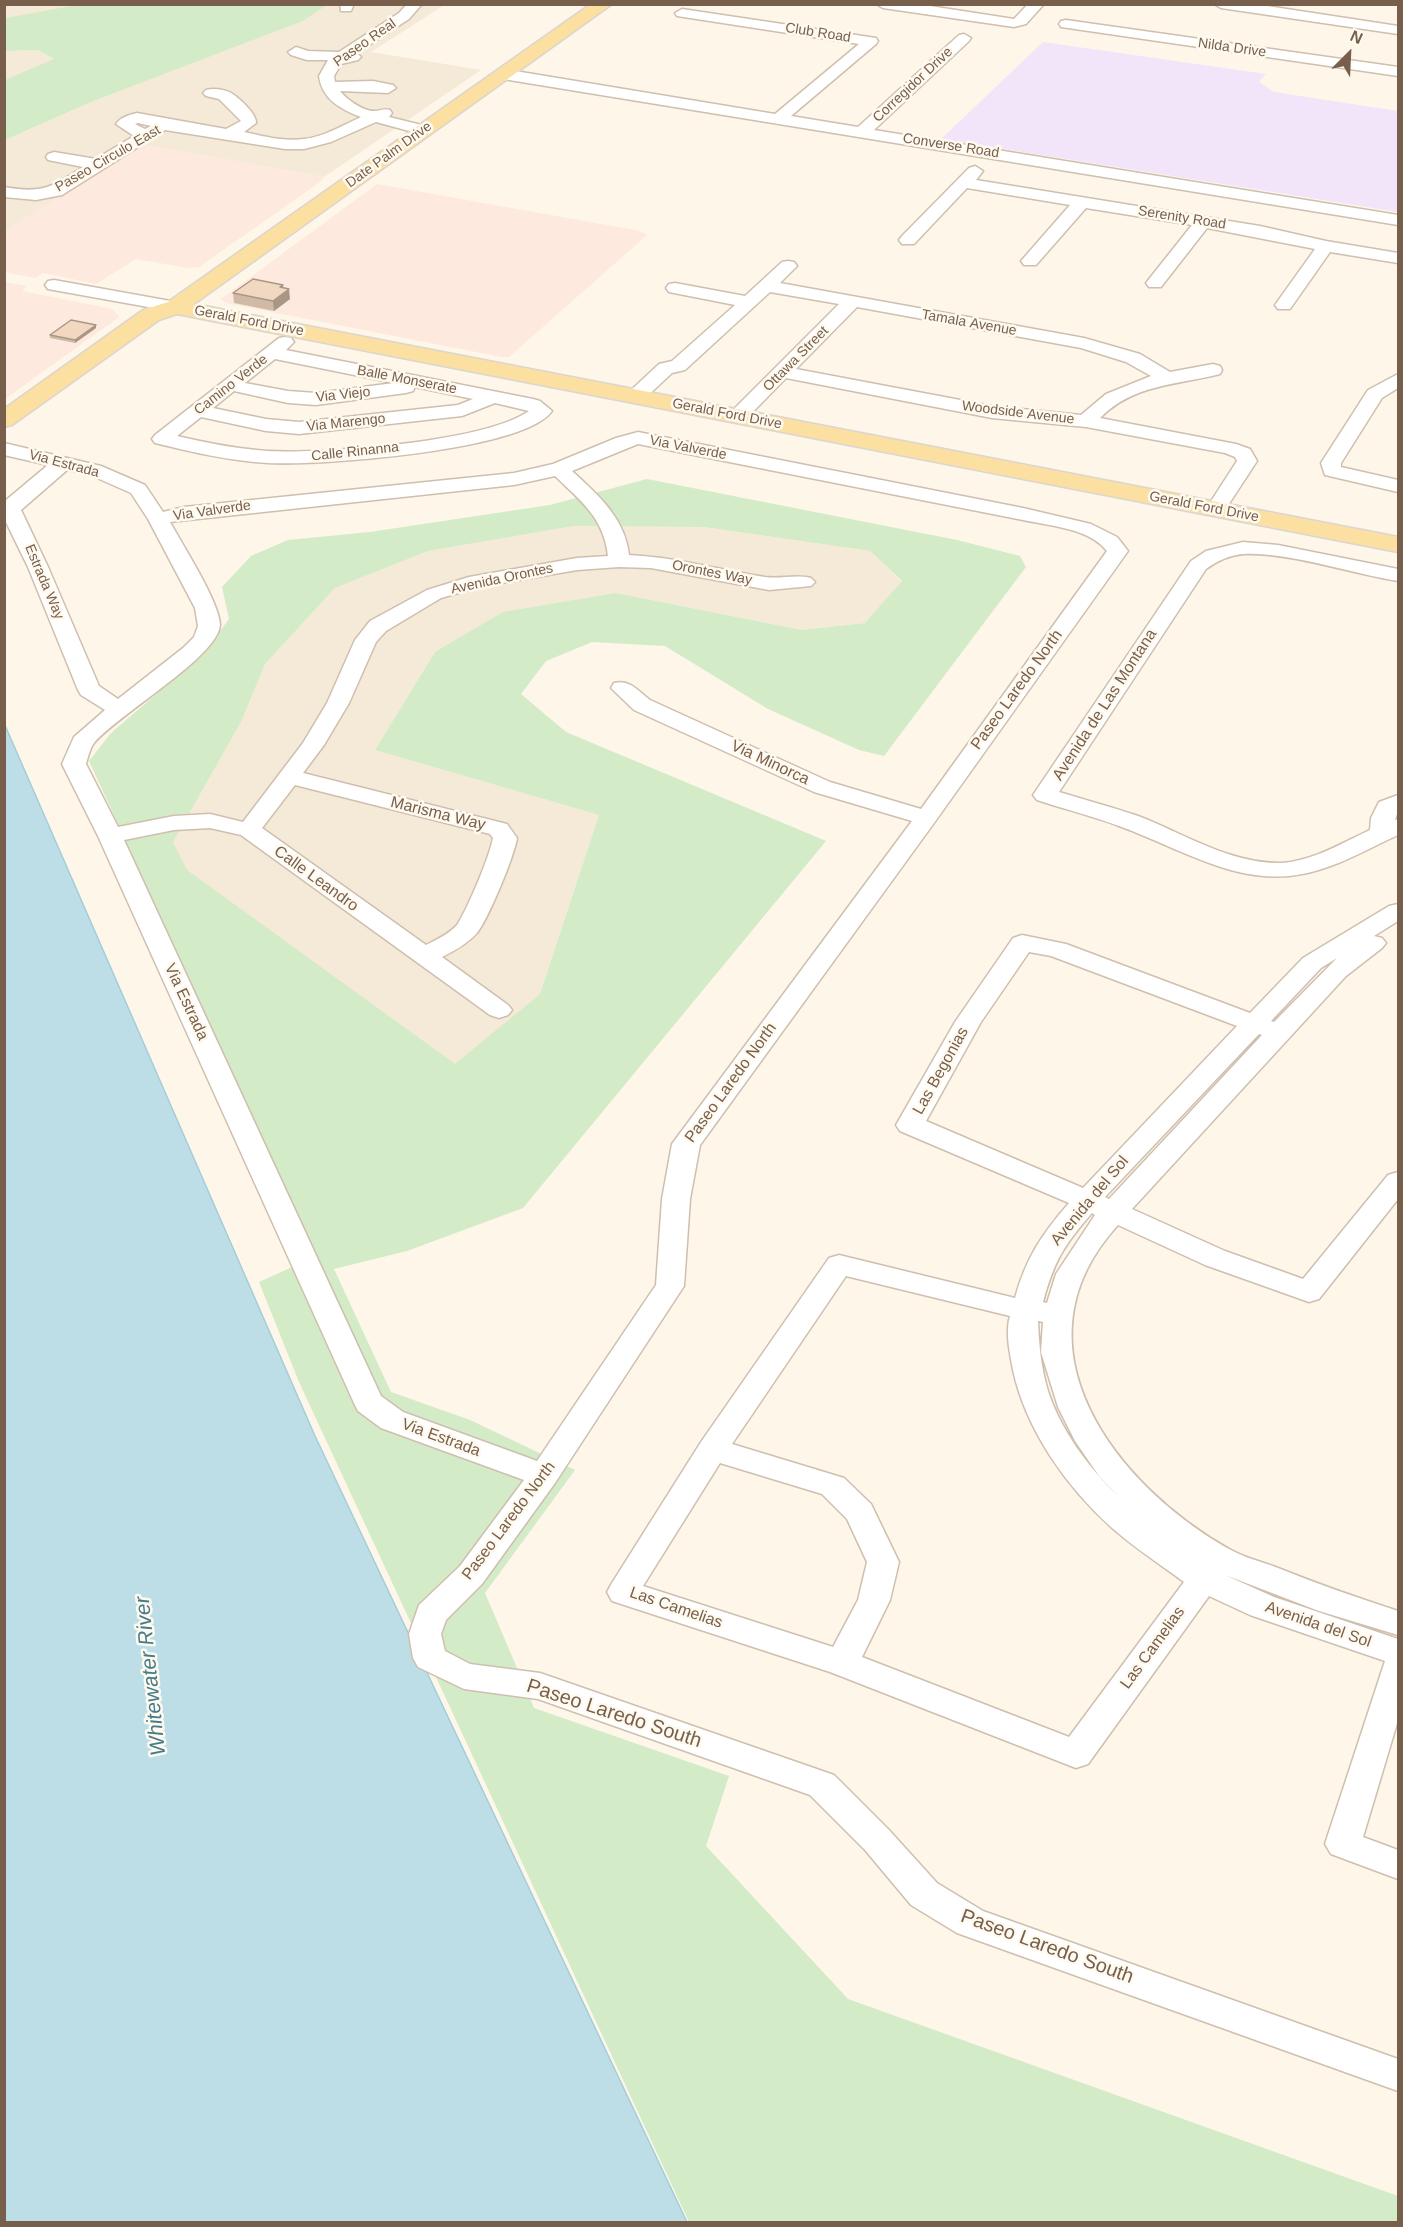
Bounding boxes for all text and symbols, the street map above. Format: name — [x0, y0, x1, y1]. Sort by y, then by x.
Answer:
street label: Paseo Real — [331, 15, 399, 71]
street label: Club Road — [784, 20, 852, 46]
north arrow — [1319, 24, 1379, 84]
text: N — [1348, 27, 1365, 47]
street label: Nilda Drive — [1197, 35, 1267, 61]
street label: Corregidor Drive — [870, 44, 956, 126]
street label: Date Palm Drive — [343, 118, 435, 192]
street label: Paseo Circulo East — [52, 122, 164, 196]
street label: Converse Road — [902, 130, 1000, 162]
street label: Serenity Road — [1137, 203, 1227, 233]
street label: Gerald Ford Drive — [193, 302, 305, 340]
street label: Tamala Avenue — [920, 306, 1018, 340]
street label: Ottawa Street — [760, 323, 832, 395]
street label: Camino Verde — [191, 351, 271, 419]
street label: Balle Monserate — [356, 362, 458, 398]
street label: Via Viejo — [315, 384, 371, 406]
street label: Gerald Ford Drive — [671, 395, 783, 433]
street label: Woodside Avenue — [961, 398, 1075, 428]
street label: Via Marengo — [306, 411, 386, 435]
street label: Via Valverde — [648, 432, 728, 464]
street label: Calle Rinanna — [310, 439, 400, 465]
street label: Via Estrada — [27, 447, 101, 481]
street label: Gerald Ford Drive — [1148, 488, 1260, 526]
street label: Via Valverde — [172, 497, 252, 525]
street label: Estrada Way — [21, 542, 67, 622]
street label: Orontes Way — [671, 557, 753, 589]
street label: Avenida Orontes — [449, 560, 555, 598]
street label: Paseo Laredo North — [967, 626, 1067, 754]
street label: Avenida de Las Montana — [1049, 626, 1161, 784]
street label: Via Minorca — [728, 737, 812, 789]
street label: Marisma Way — [389, 793, 487, 835]
street label: Calle Leandro — [270, 842, 362, 916]
street label: Via Estrada — [160, 961, 212, 1043]
street label: Paseo Laredo North — [681, 1019, 781, 1147]
street label: Las Begonias — [909, 1024, 973, 1118]
street label: Avenida del Sol — [1047, 1152, 1133, 1250]
street label: Via Estrada — [399, 1415, 483, 1461]
street label: Paseo Laredo North — [458, 1458, 560, 1584]
street label: Las Camelias — [627, 1583, 725, 1633]
water label: Whitewater River — [130, 1595, 172, 1757]
street label: Avenida del Sol — [1262, 1598, 1374, 1652]
street label: Las Camelias — [1117, 1603, 1189, 1693]
street label: Paseo Laredo South — [524, 1674, 704, 1754]
street label: Paseo Laredo South — [957, 1905, 1137, 1989]

